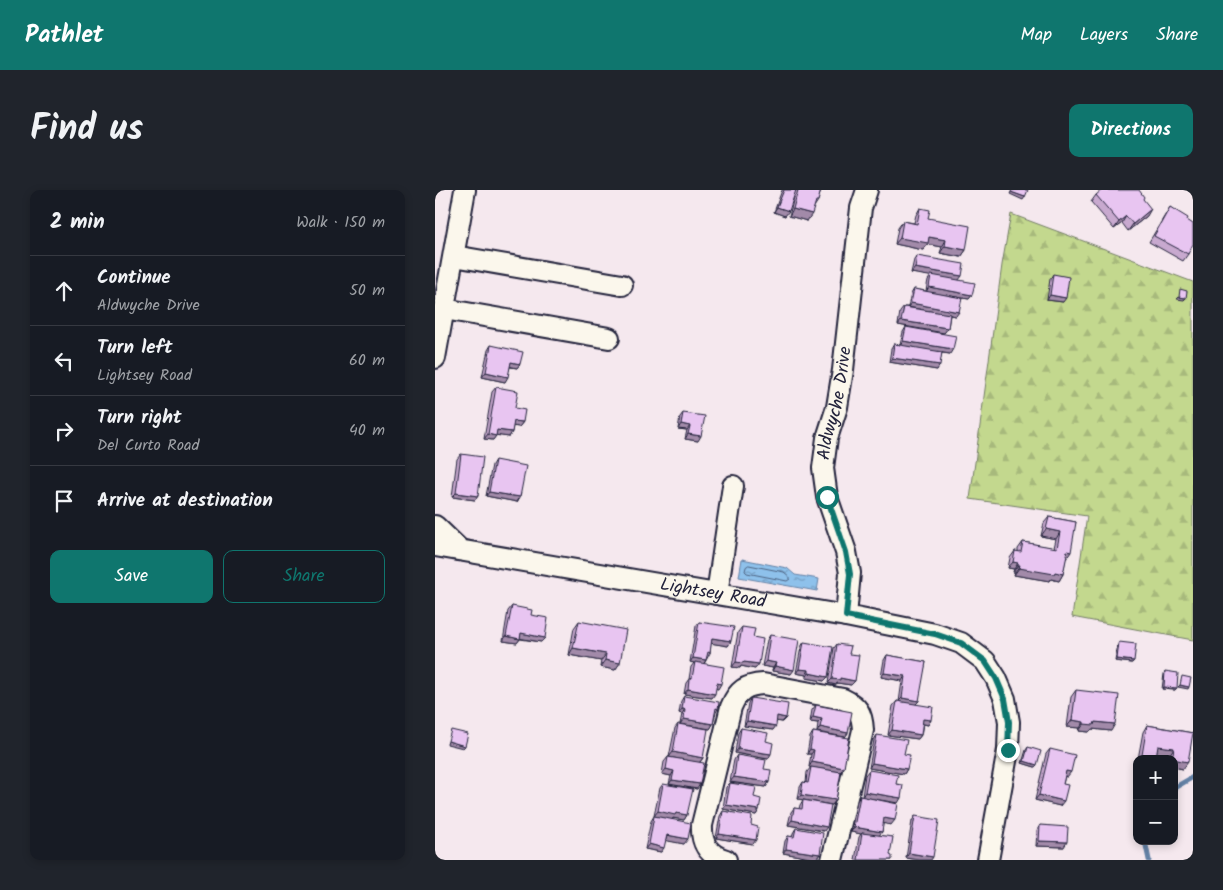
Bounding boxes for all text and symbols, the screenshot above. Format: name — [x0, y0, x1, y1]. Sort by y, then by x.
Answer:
text: Pathlet — [25, 16, 104, 55]
text: Map — [1021, 21, 1052, 50]
text: Layers — [1080, 21, 1128, 50]
text: Share — [1156, 21, 1198, 50]
text: Find us — [30, 102, 143, 158]
button: Directions — [1069, 104, 1193, 157]
text: 2 min — [50, 206, 105, 239]
text: Walk · 150 m — [296, 210, 385, 235]
text: Continue — [97, 263, 170, 293]
icon: ahead — [50, 277, 78, 305]
text: 50 m — [349, 278, 385, 303]
text: Aldwyche Drive — [97, 293, 200, 318]
text: Turn left — [97, 333, 172, 363]
street label: Aldwyche Drive — [810, 345, 860, 462]
icon: left — [50, 347, 78, 375]
text: 60 m — [349, 348, 385, 373]
text: Lightsey Road — [97, 363, 192, 388]
text: Turn right — [97, 403, 182, 433]
icon: right — [50, 417, 78, 445]
text: 40 m — [349, 418, 385, 443]
text: Del Curto Road — [97, 433, 199, 458]
text: Arrive at destination — [97, 486, 273, 516]
route start — [816, 486, 839, 509]
icon: arrive — [50, 487, 78, 515]
button: Save — [50, 550, 213, 603]
button: Share — [223, 550, 385, 603]
street label: Lightsey Road — [658, 570, 769, 617]
route end — [997, 739, 1020, 762]
map controls — [1133, 755, 1178, 845]
button: + — [1133, 755, 1178, 800]
button: − — [1133, 800, 1178, 845]

